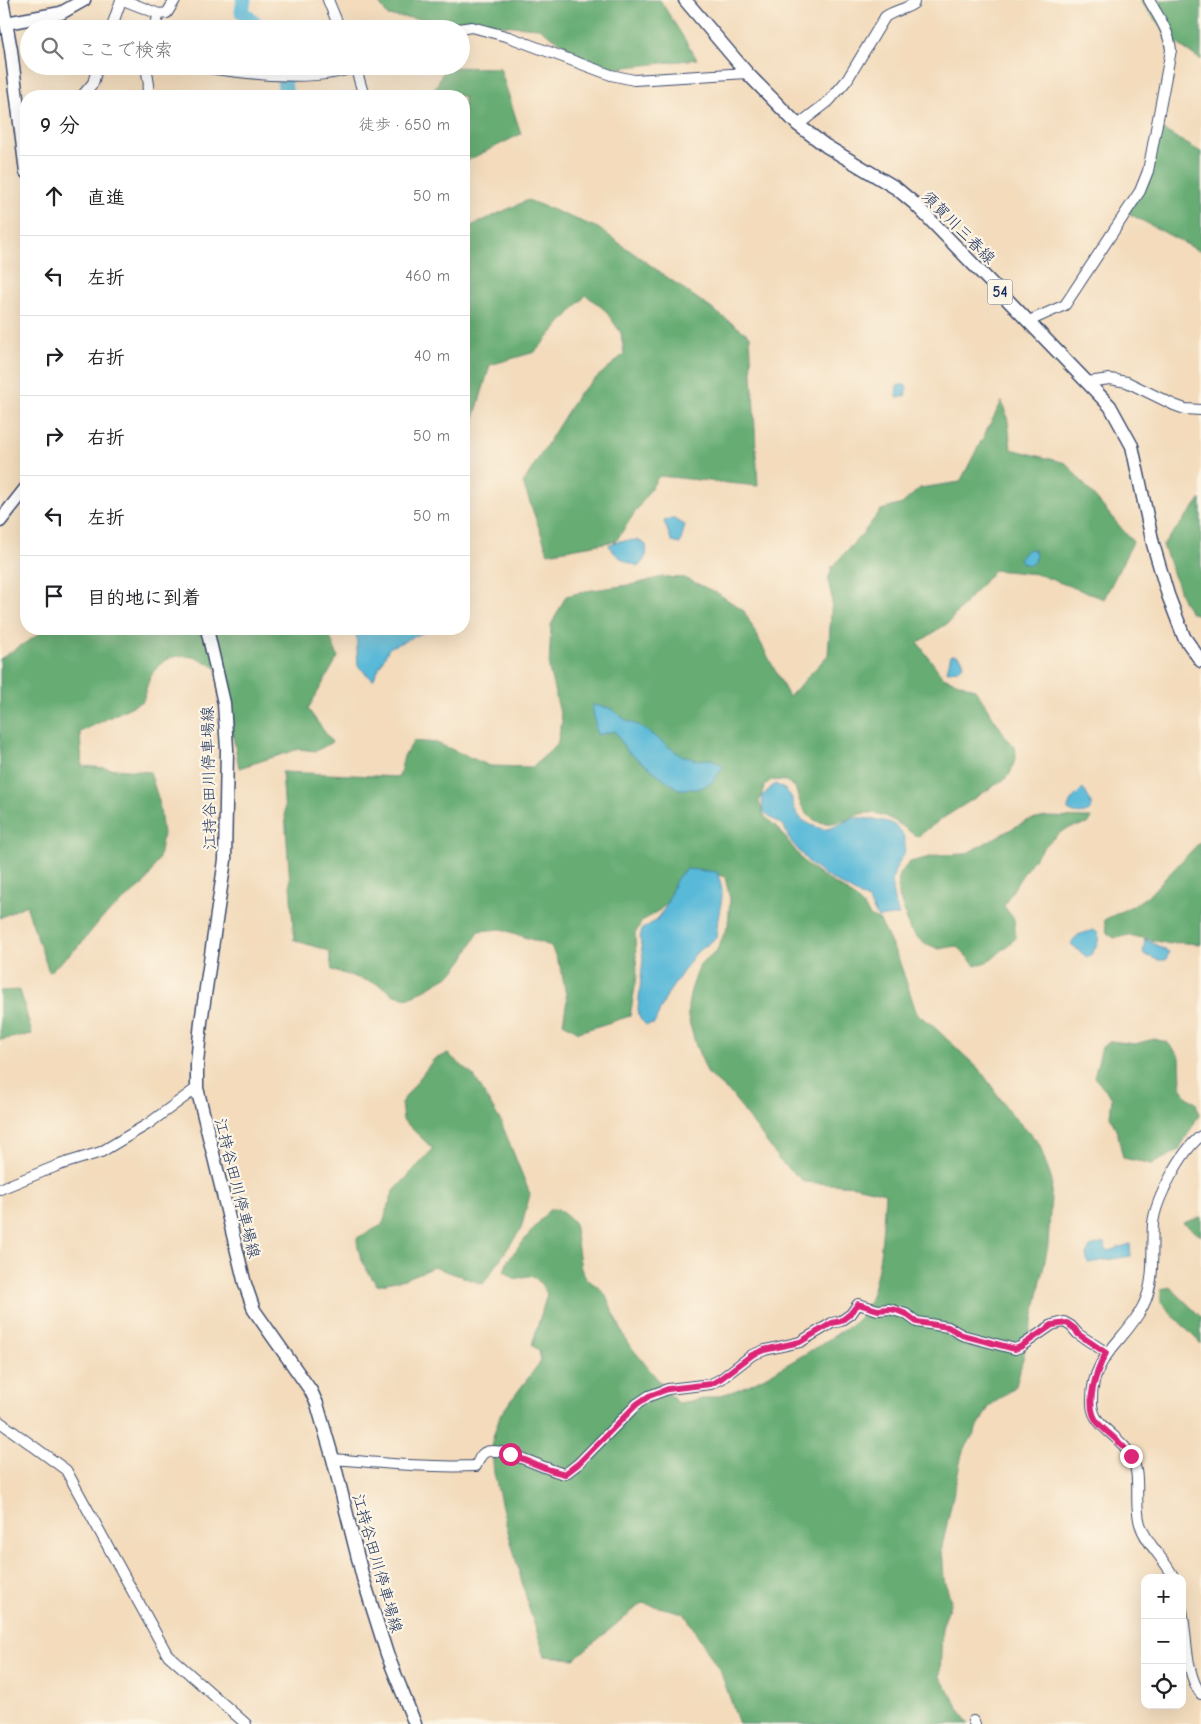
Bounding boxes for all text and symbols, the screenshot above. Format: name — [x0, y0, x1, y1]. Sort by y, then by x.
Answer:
search box — [20, 20, 470, 75]
icon: search — [38, 34, 66, 62]
text: ここで検索 — [78, 39, 173, 61]
text: 9 分 — [40, 113, 79, 137]
text: 徒歩 · 650 m — [359, 116, 450, 134]
icon: ahead — [40, 182, 68, 210]
text: 直進 — [87, 187, 125, 209]
text: 50 m — [413, 187, 450, 205]
street label: 須賀川三春線 — [918, 187, 999, 268]
icon: left — [40, 262, 68, 290]
text: 左折 — [87, 267, 125, 289]
text: 460 m — [405, 267, 450, 285]
road number: 54 — [988, 280, 1012, 304]
icon: right — [40, 342, 68, 370]
text: 右折 — [87, 347, 125, 369]
text: 40 m — [414, 347, 450, 365]
icon: right — [40, 422, 68, 450]
text: 右折 — [87, 427, 125, 449]
text: 50 m — [413, 427, 450, 445]
icon: left — [40, 502, 68, 530]
text: 左折 — [87, 507, 125, 529]
text: 50 m — [413, 507, 450, 525]
icon: arrive — [40, 582, 68, 610]
text: 目的地に到着 — [87, 587, 201, 609]
street label: 江持谷田川停車場線 — [199, 706, 219, 850]
street label: 江持谷田川停車場線 — [211, 1116, 263, 1260]
route start — [499, 1443, 522, 1466]
route end — [1120, 1445, 1143, 1468]
street label: 江持谷田川停車場線 — [349, 1492, 406, 1635]
map controls — [1141, 1574, 1186, 1709]
button: + — [1141, 1574, 1186, 1619]
button: − — [1141, 1619, 1186, 1664]
button: locate — [1141, 1664, 1186, 1709]

